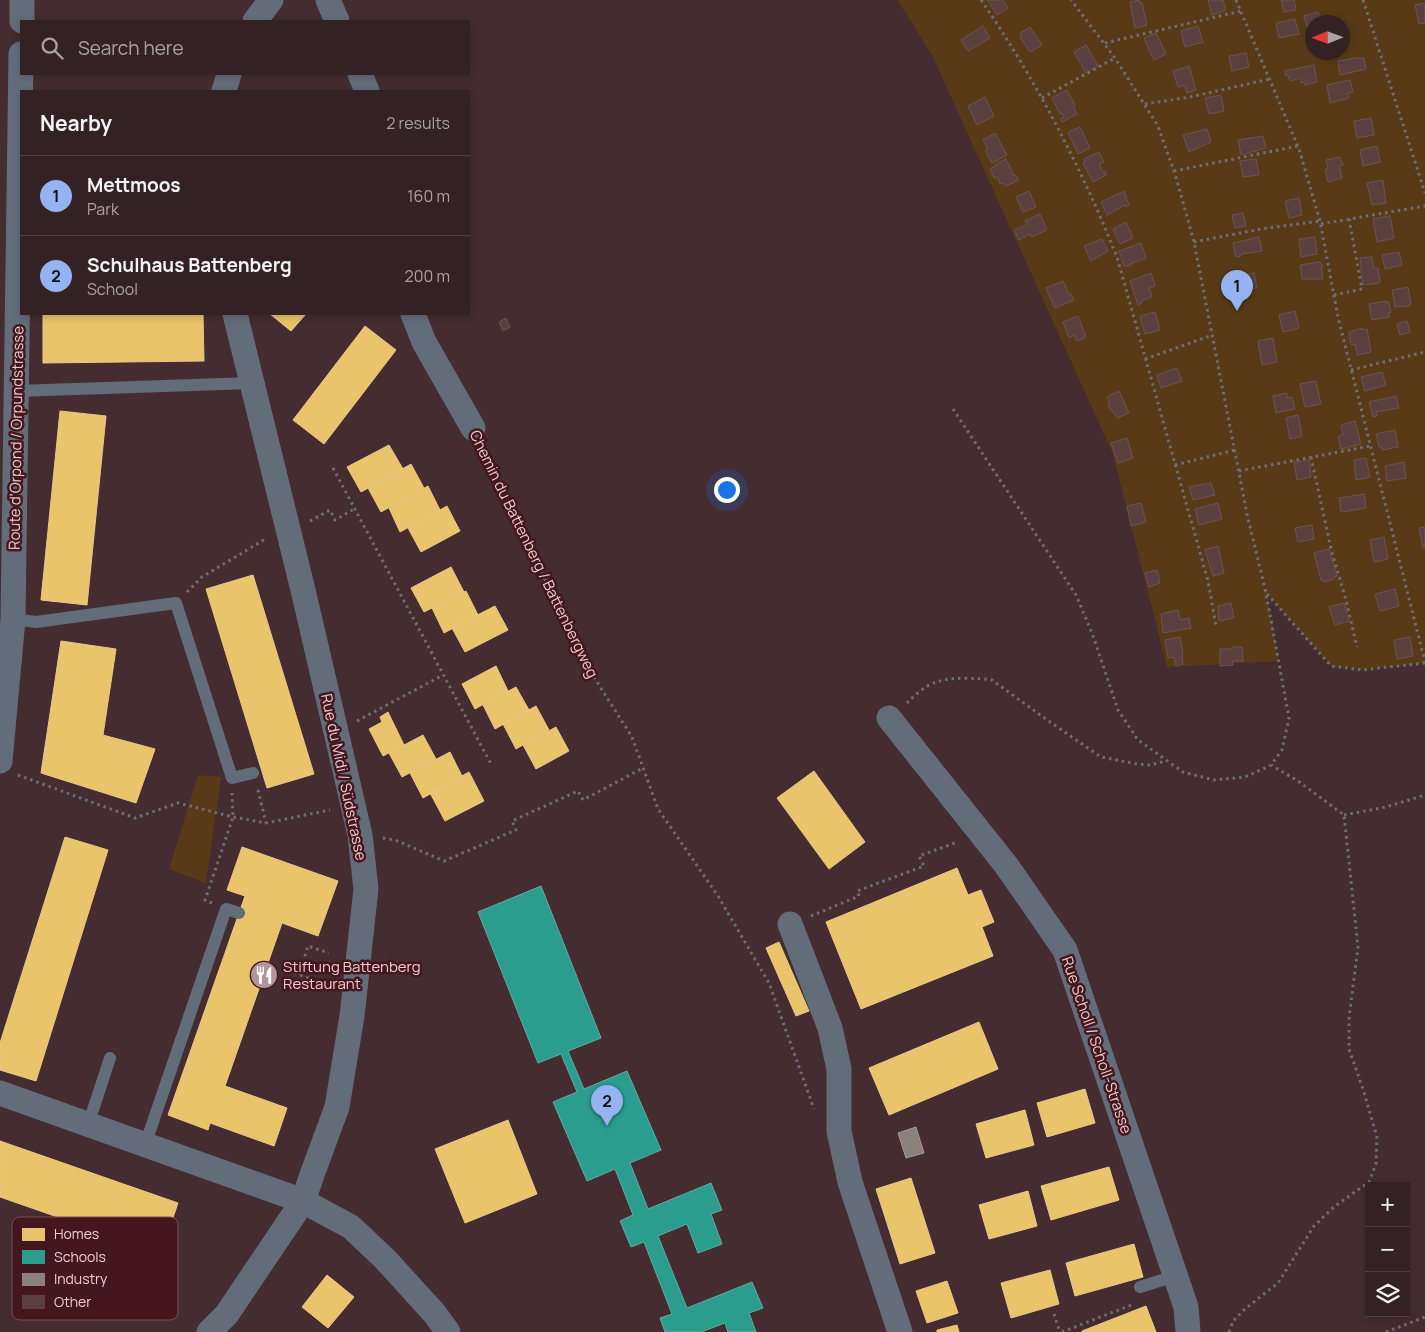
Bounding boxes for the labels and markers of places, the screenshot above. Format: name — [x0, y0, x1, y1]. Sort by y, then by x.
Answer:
pin: 1 — [1221, 270, 1253, 311]
place label: Stiftung Battenberg Restaurant — [283, 956, 421, 994]
restaurant icon: Stiftung Battenberg Restaurant — [249, 960, 279, 990]
pin: 2 — [591, 1085, 623, 1126]

